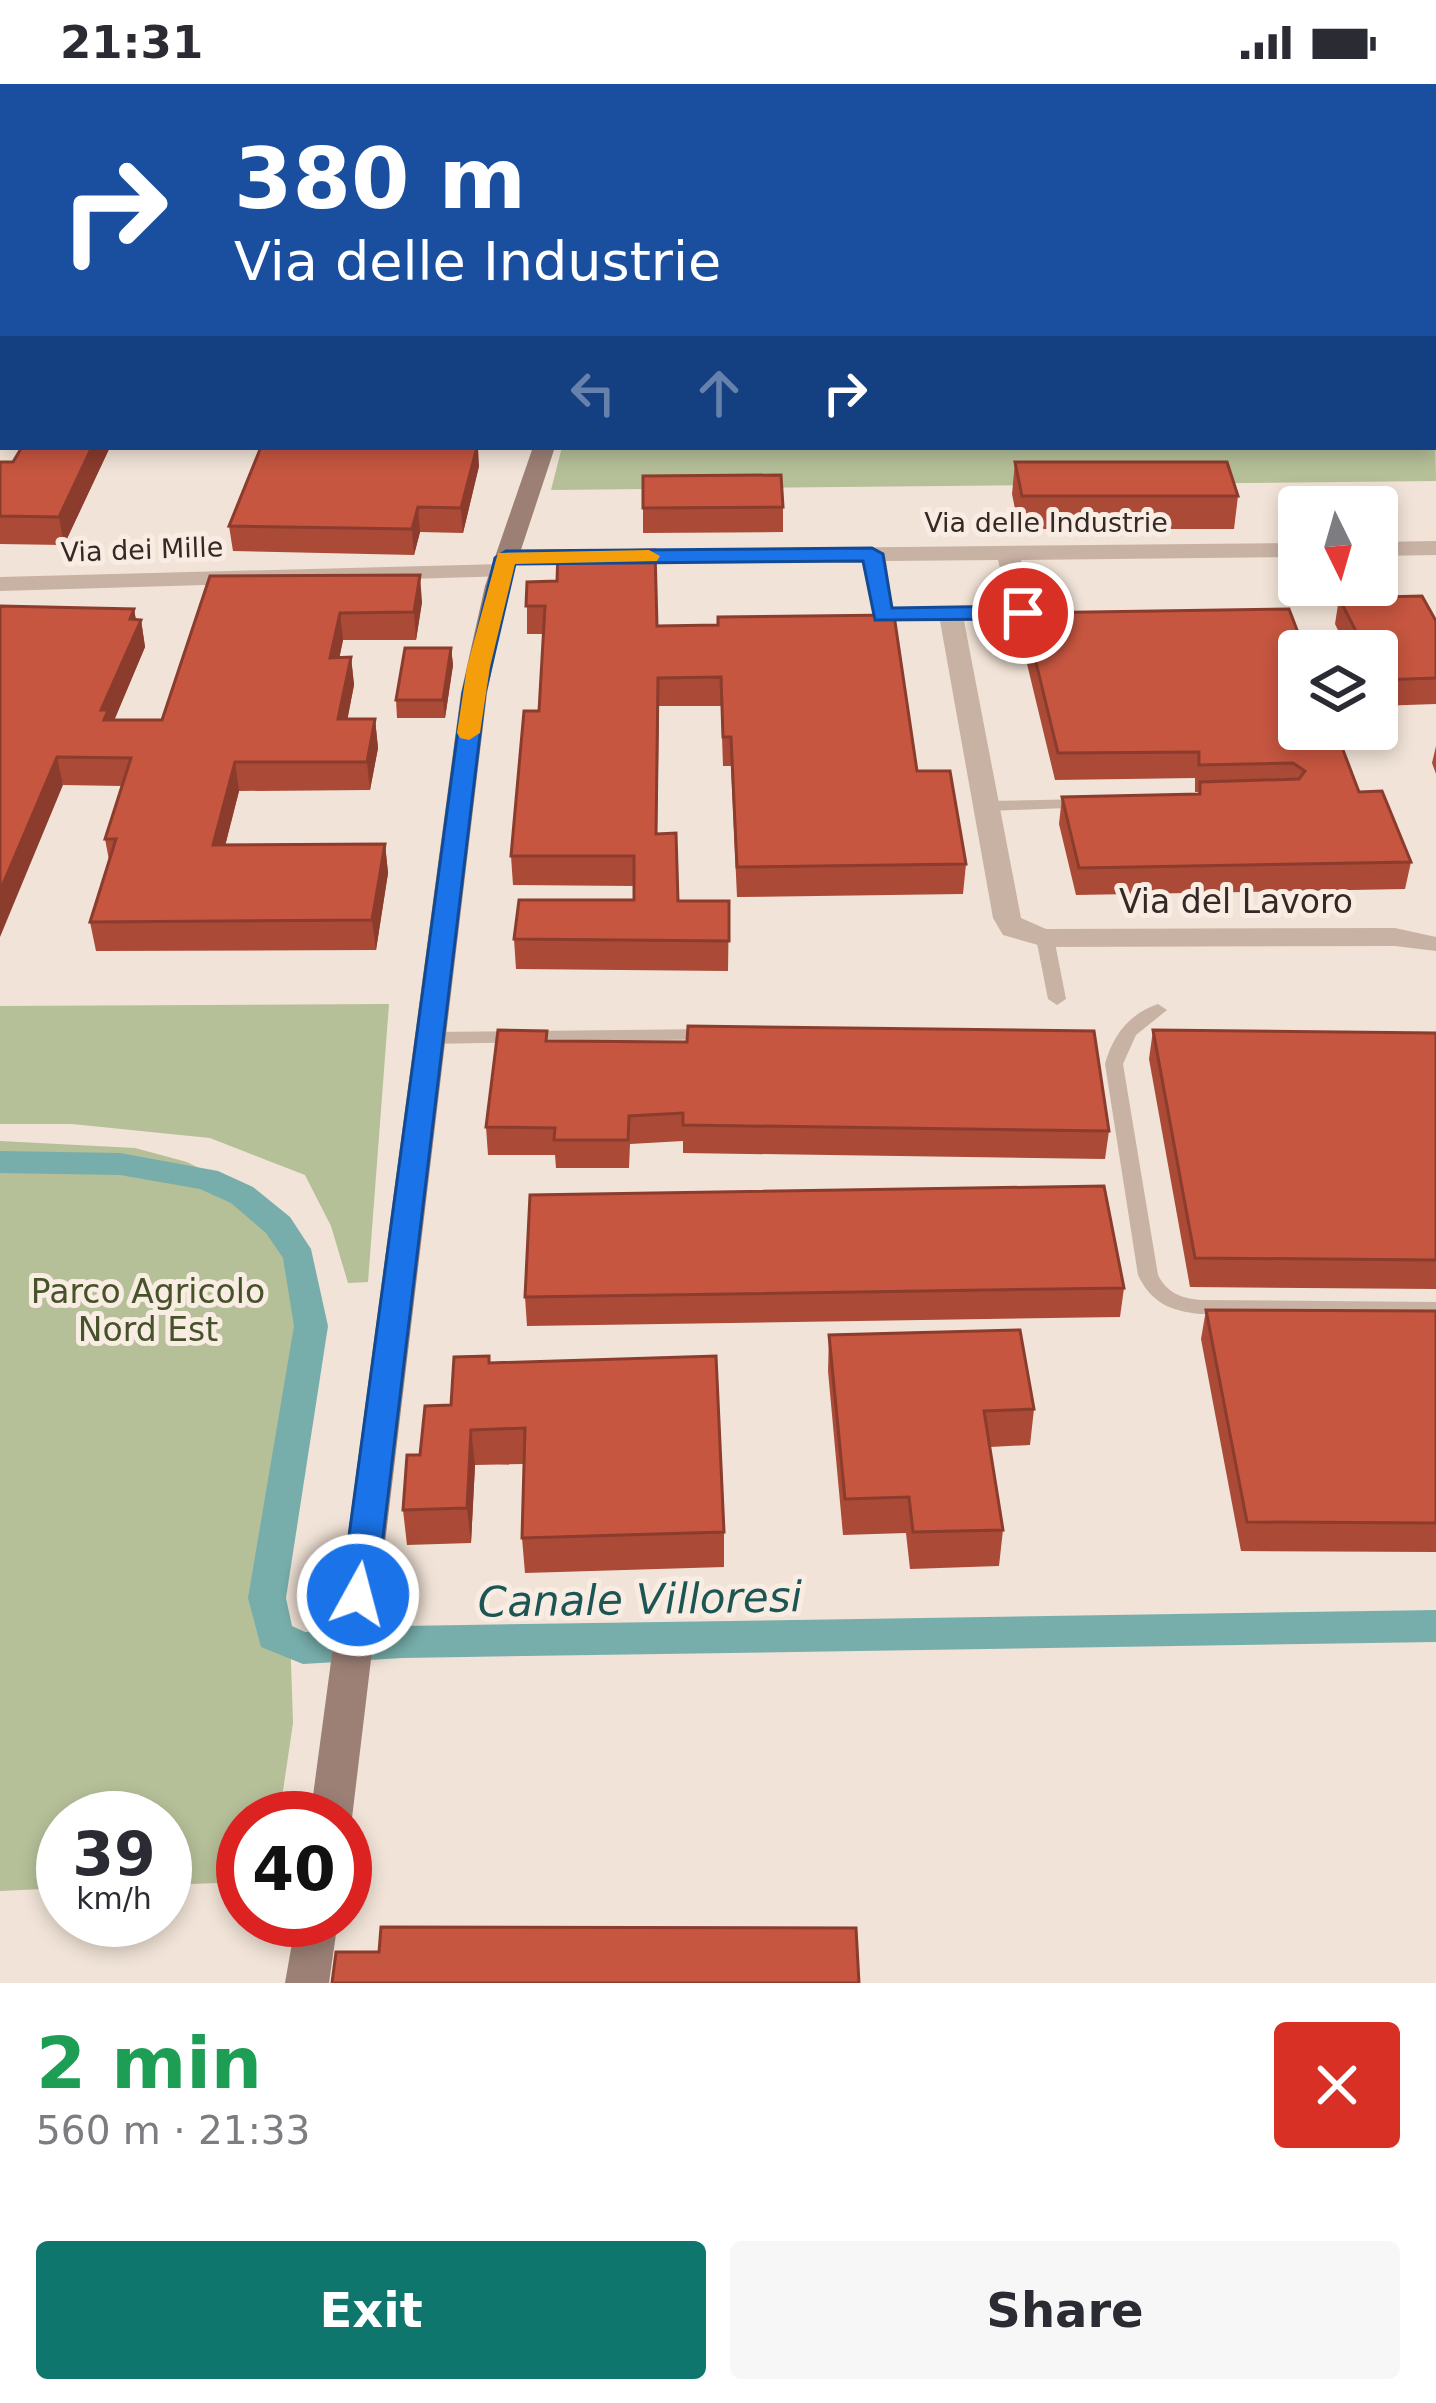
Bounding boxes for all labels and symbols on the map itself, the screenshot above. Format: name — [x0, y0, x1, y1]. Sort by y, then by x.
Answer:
north arrow — [1278, 486, 1398, 606]
street label: Via delle Industrie — [924, 507, 1168, 538]
street label: Via dei Mille — [60, 531, 224, 568]
pin — [972, 562, 1074, 664]
street label: Via del Lavoro — [1119, 882, 1353, 921]
park label: Parco Agricolo Nord Est — [31, 1272, 265, 1349]
position arrow — [295, 1532, 421, 1658]
water label: Canale Villoresi — [477, 1572, 803, 1627]
speed limit sign: 40 — [216, 1791, 372, 1947]

